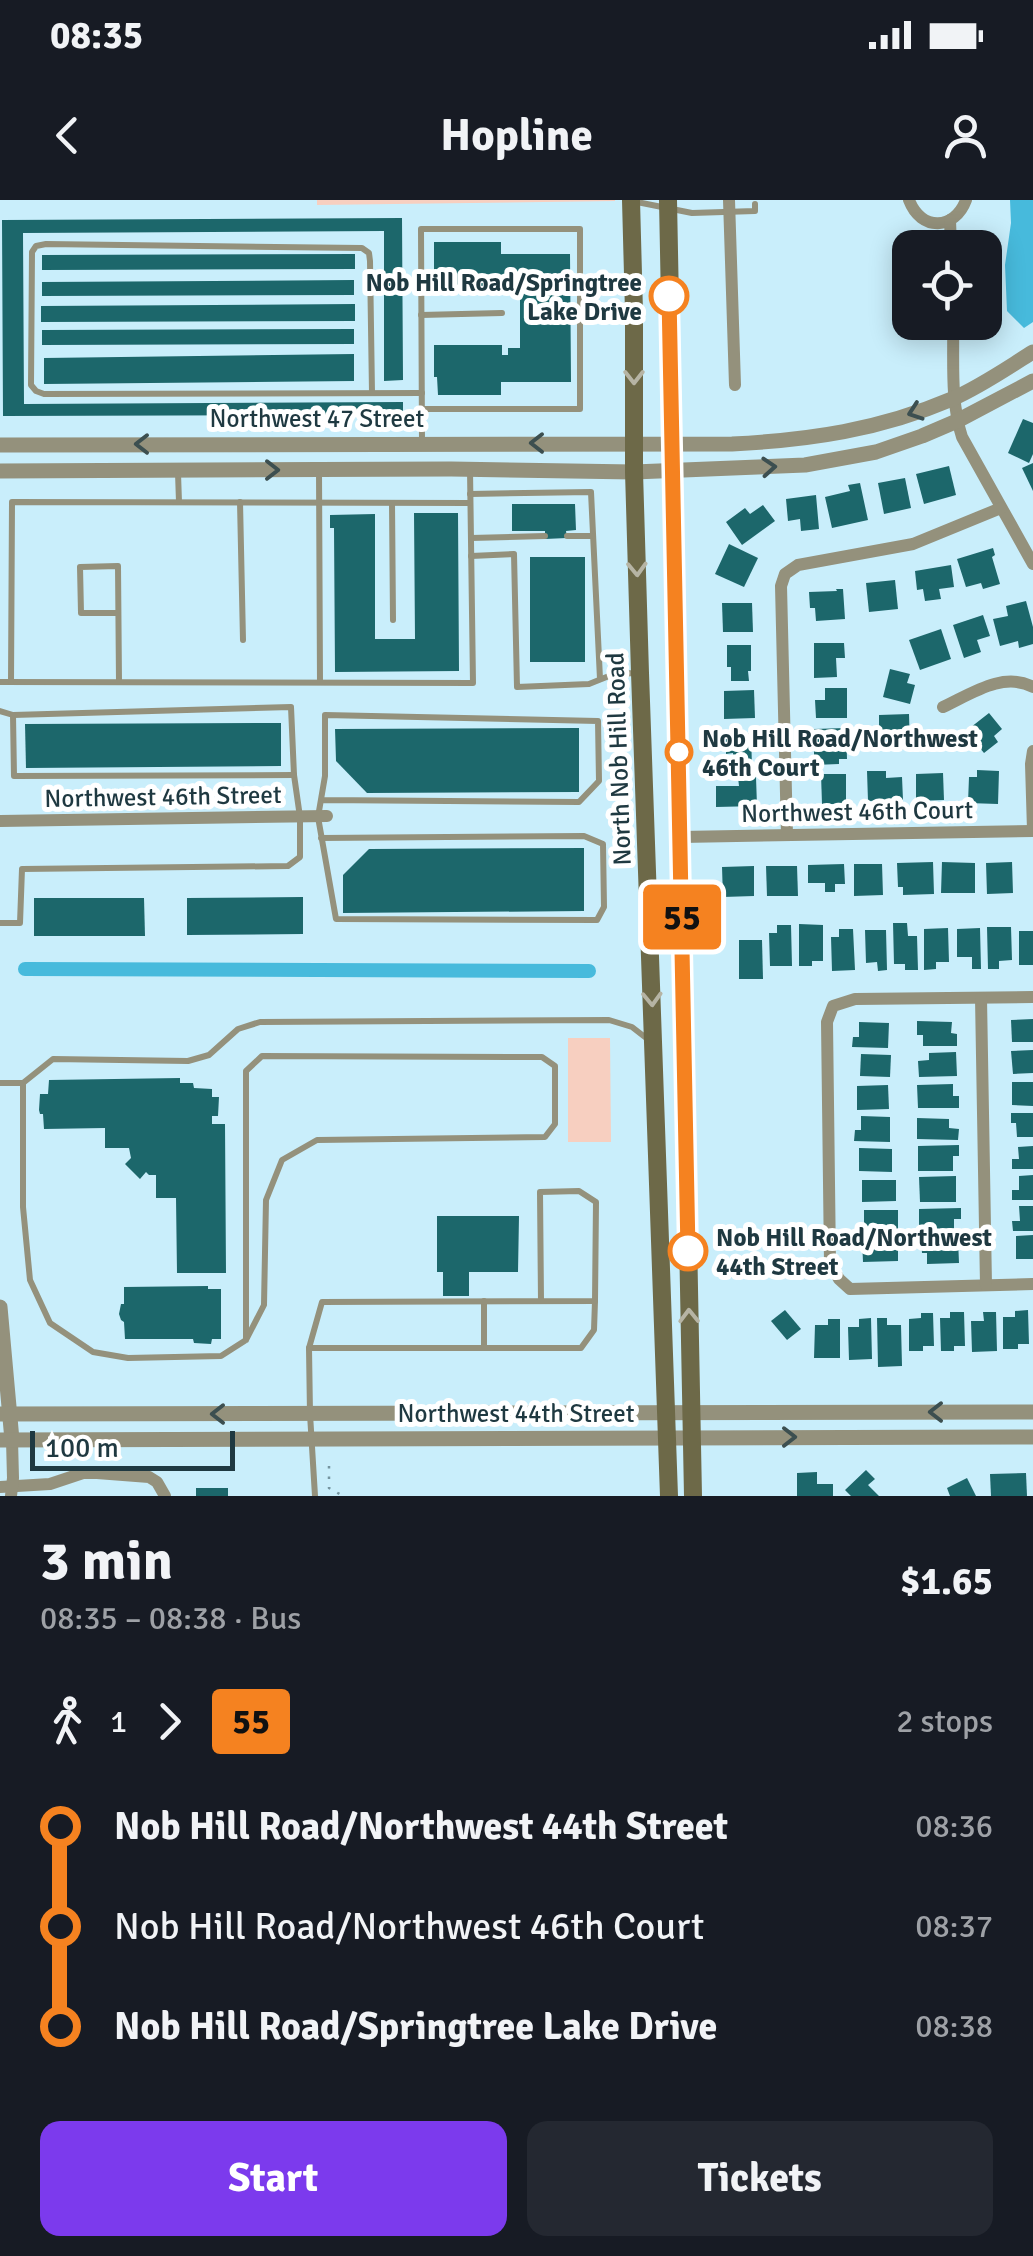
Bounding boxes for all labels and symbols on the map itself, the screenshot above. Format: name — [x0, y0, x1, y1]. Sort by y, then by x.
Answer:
place label: Nob Hill Road/Springtree Lake Drive — [366, 267, 642, 327]
marker: Nob Hill Road/Springtree Lake Drive — [650, 277, 688, 315]
one-way arrow — [623, 370, 645, 386]
one-way arrow — [908, 400, 925, 421]
street label: Northwest 47 Street — [210, 403, 425, 434]
one-way arrow — [529, 432, 544, 454]
one-way arrow — [134, 433, 150, 455]
one-way arrow — [762, 457, 778, 478]
one-way arrow — [266, 459, 281, 481]
one-way arrow — [626, 562, 647, 578]
street label: North Nob Hill Road — [599, 652, 638, 866]
place label: Nob Hill Road/Northwest 46th Court — [702, 723, 978, 783]
marker: Nob Hill Road/Northwest 46th Court — [666, 739, 692, 765]
street label: Northwest 46th Street — [44, 779, 282, 814]
street label: Northwest 46th Court — [741, 794, 974, 829]
line badge: 55 — [637, 884, 727, 950]
one-way arrow — [641, 991, 662, 1007]
place label: Nob Hill Road/Northwest 44th Street — [716, 1222, 992, 1282]
marker: Nob Hill Road/Northwest 44th Street — [669, 1232, 707, 1270]
one-way arrow — [678, 1308, 700, 1324]
street label: Northwest 44th Street — [397, 1398, 635, 1429]
one-way arrow — [927, 1401, 942, 1423]
one-way arrow — [210, 1403, 226, 1425]
scale bar — [30, 1426, 235, 1470]
one-way arrow — [782, 1426, 798, 1448]

